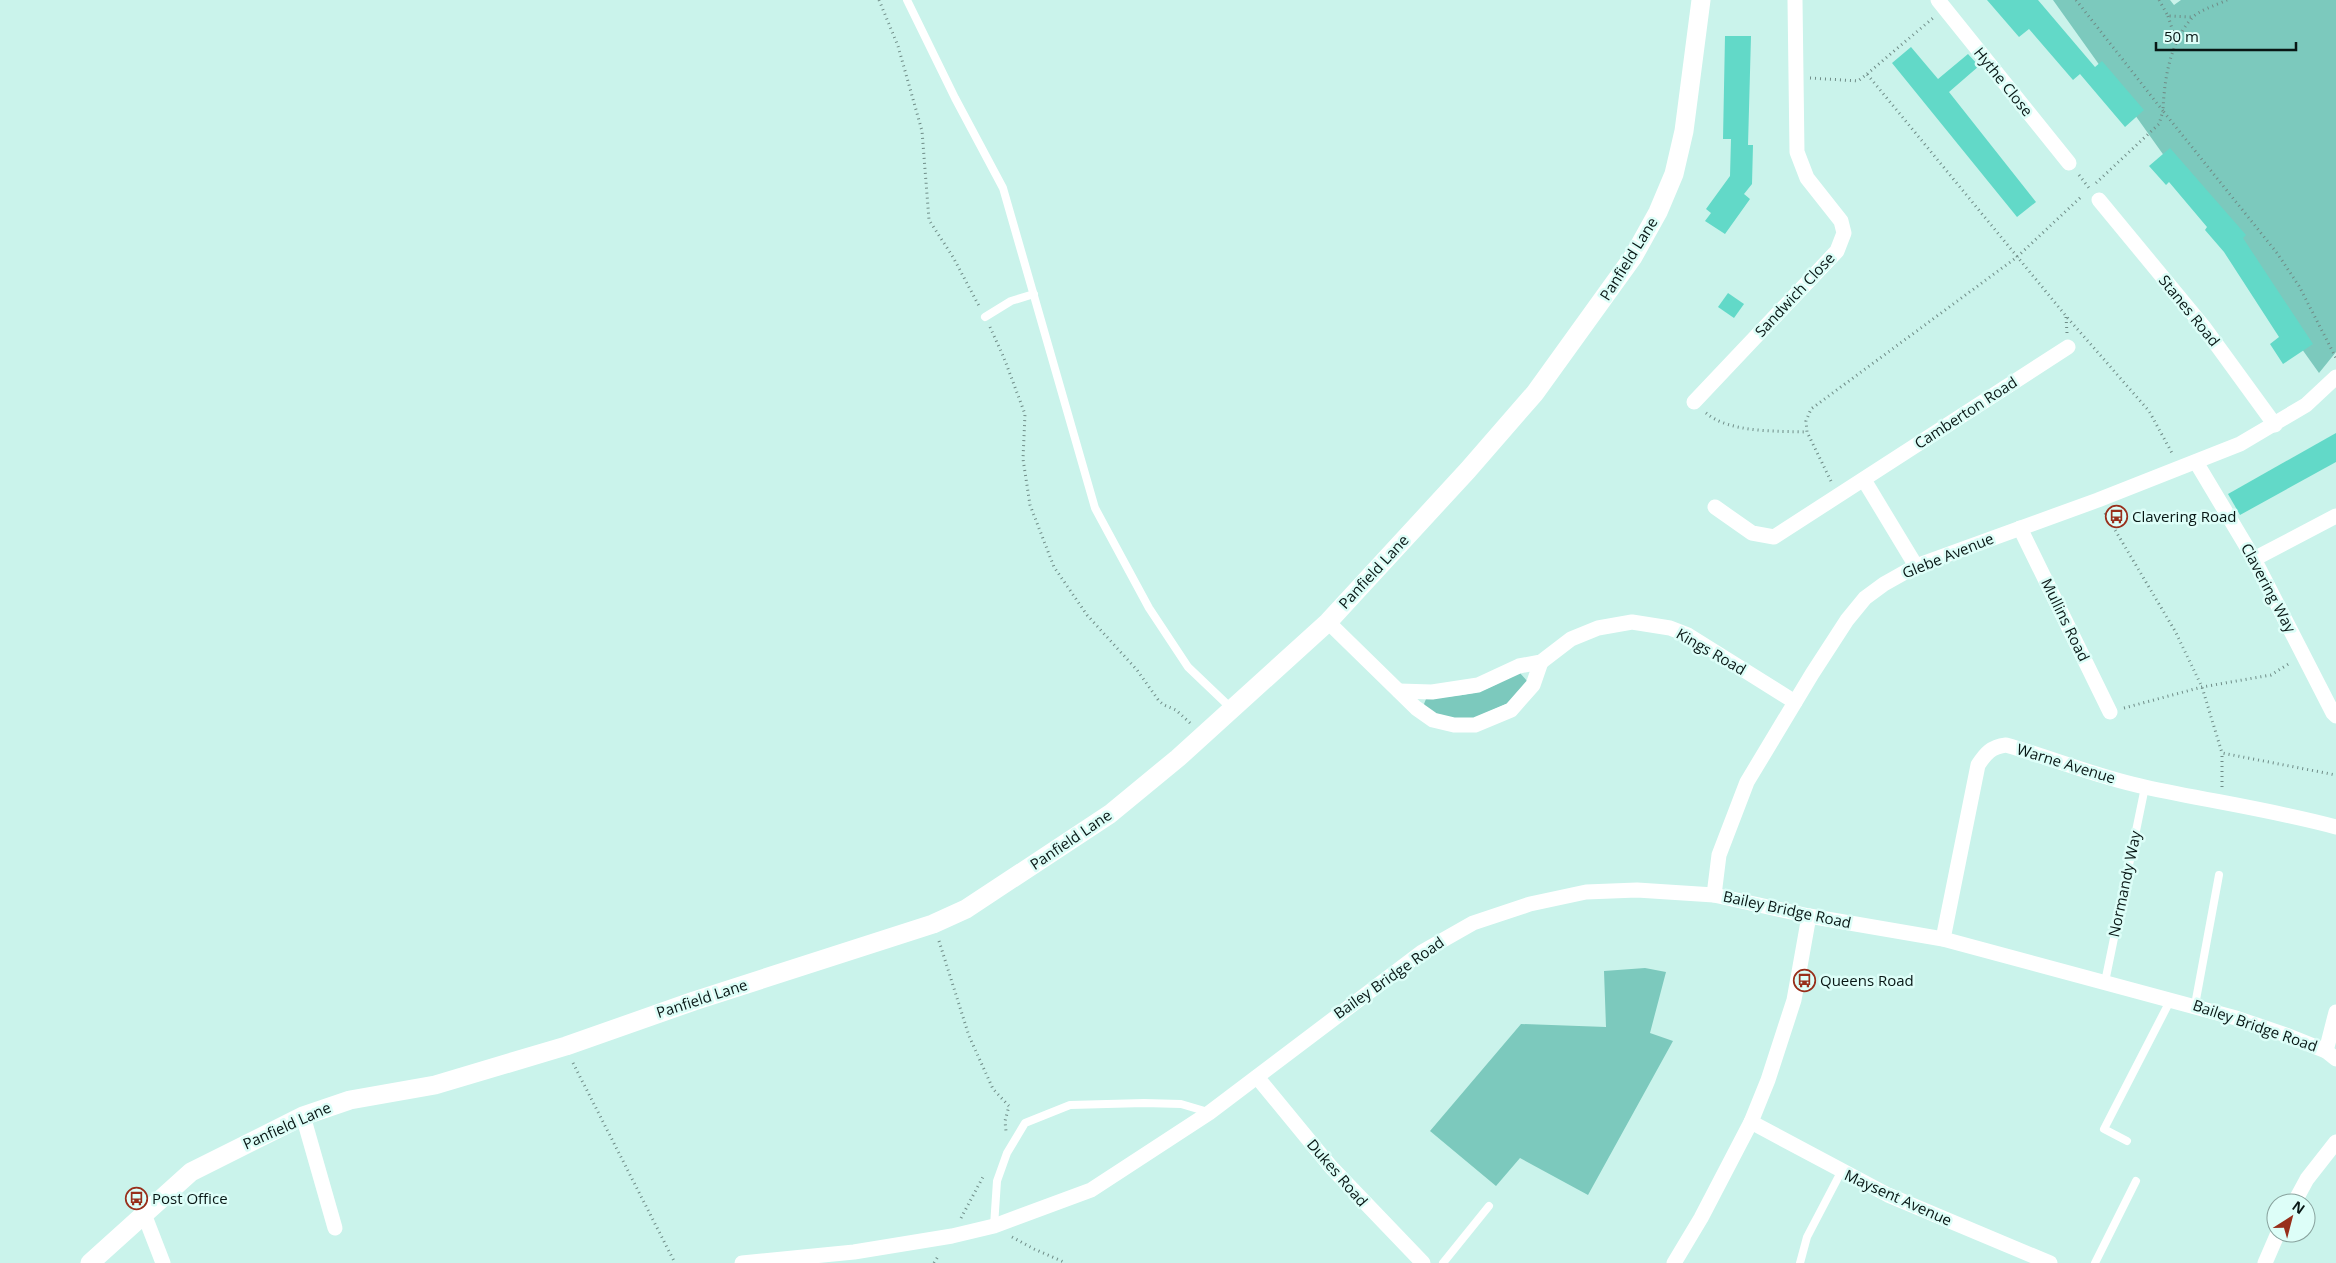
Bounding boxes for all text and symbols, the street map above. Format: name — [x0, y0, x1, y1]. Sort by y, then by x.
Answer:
scale bar — [2156, 20, 2296, 52]
text: 50 m — [2164, 26, 2199, 46]
street label: Hythe Close — [1970, 43, 2038, 120]
street label: Panfield Lane — [1595, 213, 1662, 304]
street label: Sandwich Close — [1750, 248, 1839, 341]
street label: Stanes Road — [2155, 271, 2225, 350]
street label: Camberton Road — [1910, 371, 2021, 453]
bus stop icon: Clavering Road — [2104, 505, 2128, 529]
place label: Clavering Road — [2132, 506, 2236, 526]
street label: Glebe Avenue — [1899, 528, 1996, 582]
street label: Panfield Lane — [1334, 530, 1413, 613]
street label: Clavering Way — [2237, 539, 2301, 636]
street label: Mullins Road — [2037, 575, 2095, 664]
street label: Kings Road — [1673, 623, 1750, 679]
street label: Warne Avenue — [2015, 739, 2118, 788]
street label: Panfield Lane — [1026, 804, 1115, 874]
street label: Normandy Way — [2103, 828, 2145, 939]
street label: Bailey Bridge Road — [1721, 886, 1853, 932]
street label: Bailey Bridge Road — [1329, 932, 1448, 1023]
bus stop icon: Queens Road — [1792, 969, 1816, 993]
place label: Queens Road — [1820, 970, 1914, 990]
street label: Panfield Lane — [654, 974, 750, 1022]
street label: Bailey Bridge Road — [2190, 994, 2320, 1056]
street label: Panfield Lane — [239, 1097, 334, 1153]
street label: Dukes Road — [1303, 1134, 1373, 1210]
street label: Maysent Avenue — [1842, 1164, 1955, 1230]
bus stop icon: Post Office — [124, 1187, 148, 1211]
place label: Post Office — [152, 1188, 228, 1208]
north arrow — [2266, 1193, 2316, 1243]
text: N — [2289, 1196, 2309, 1218]

